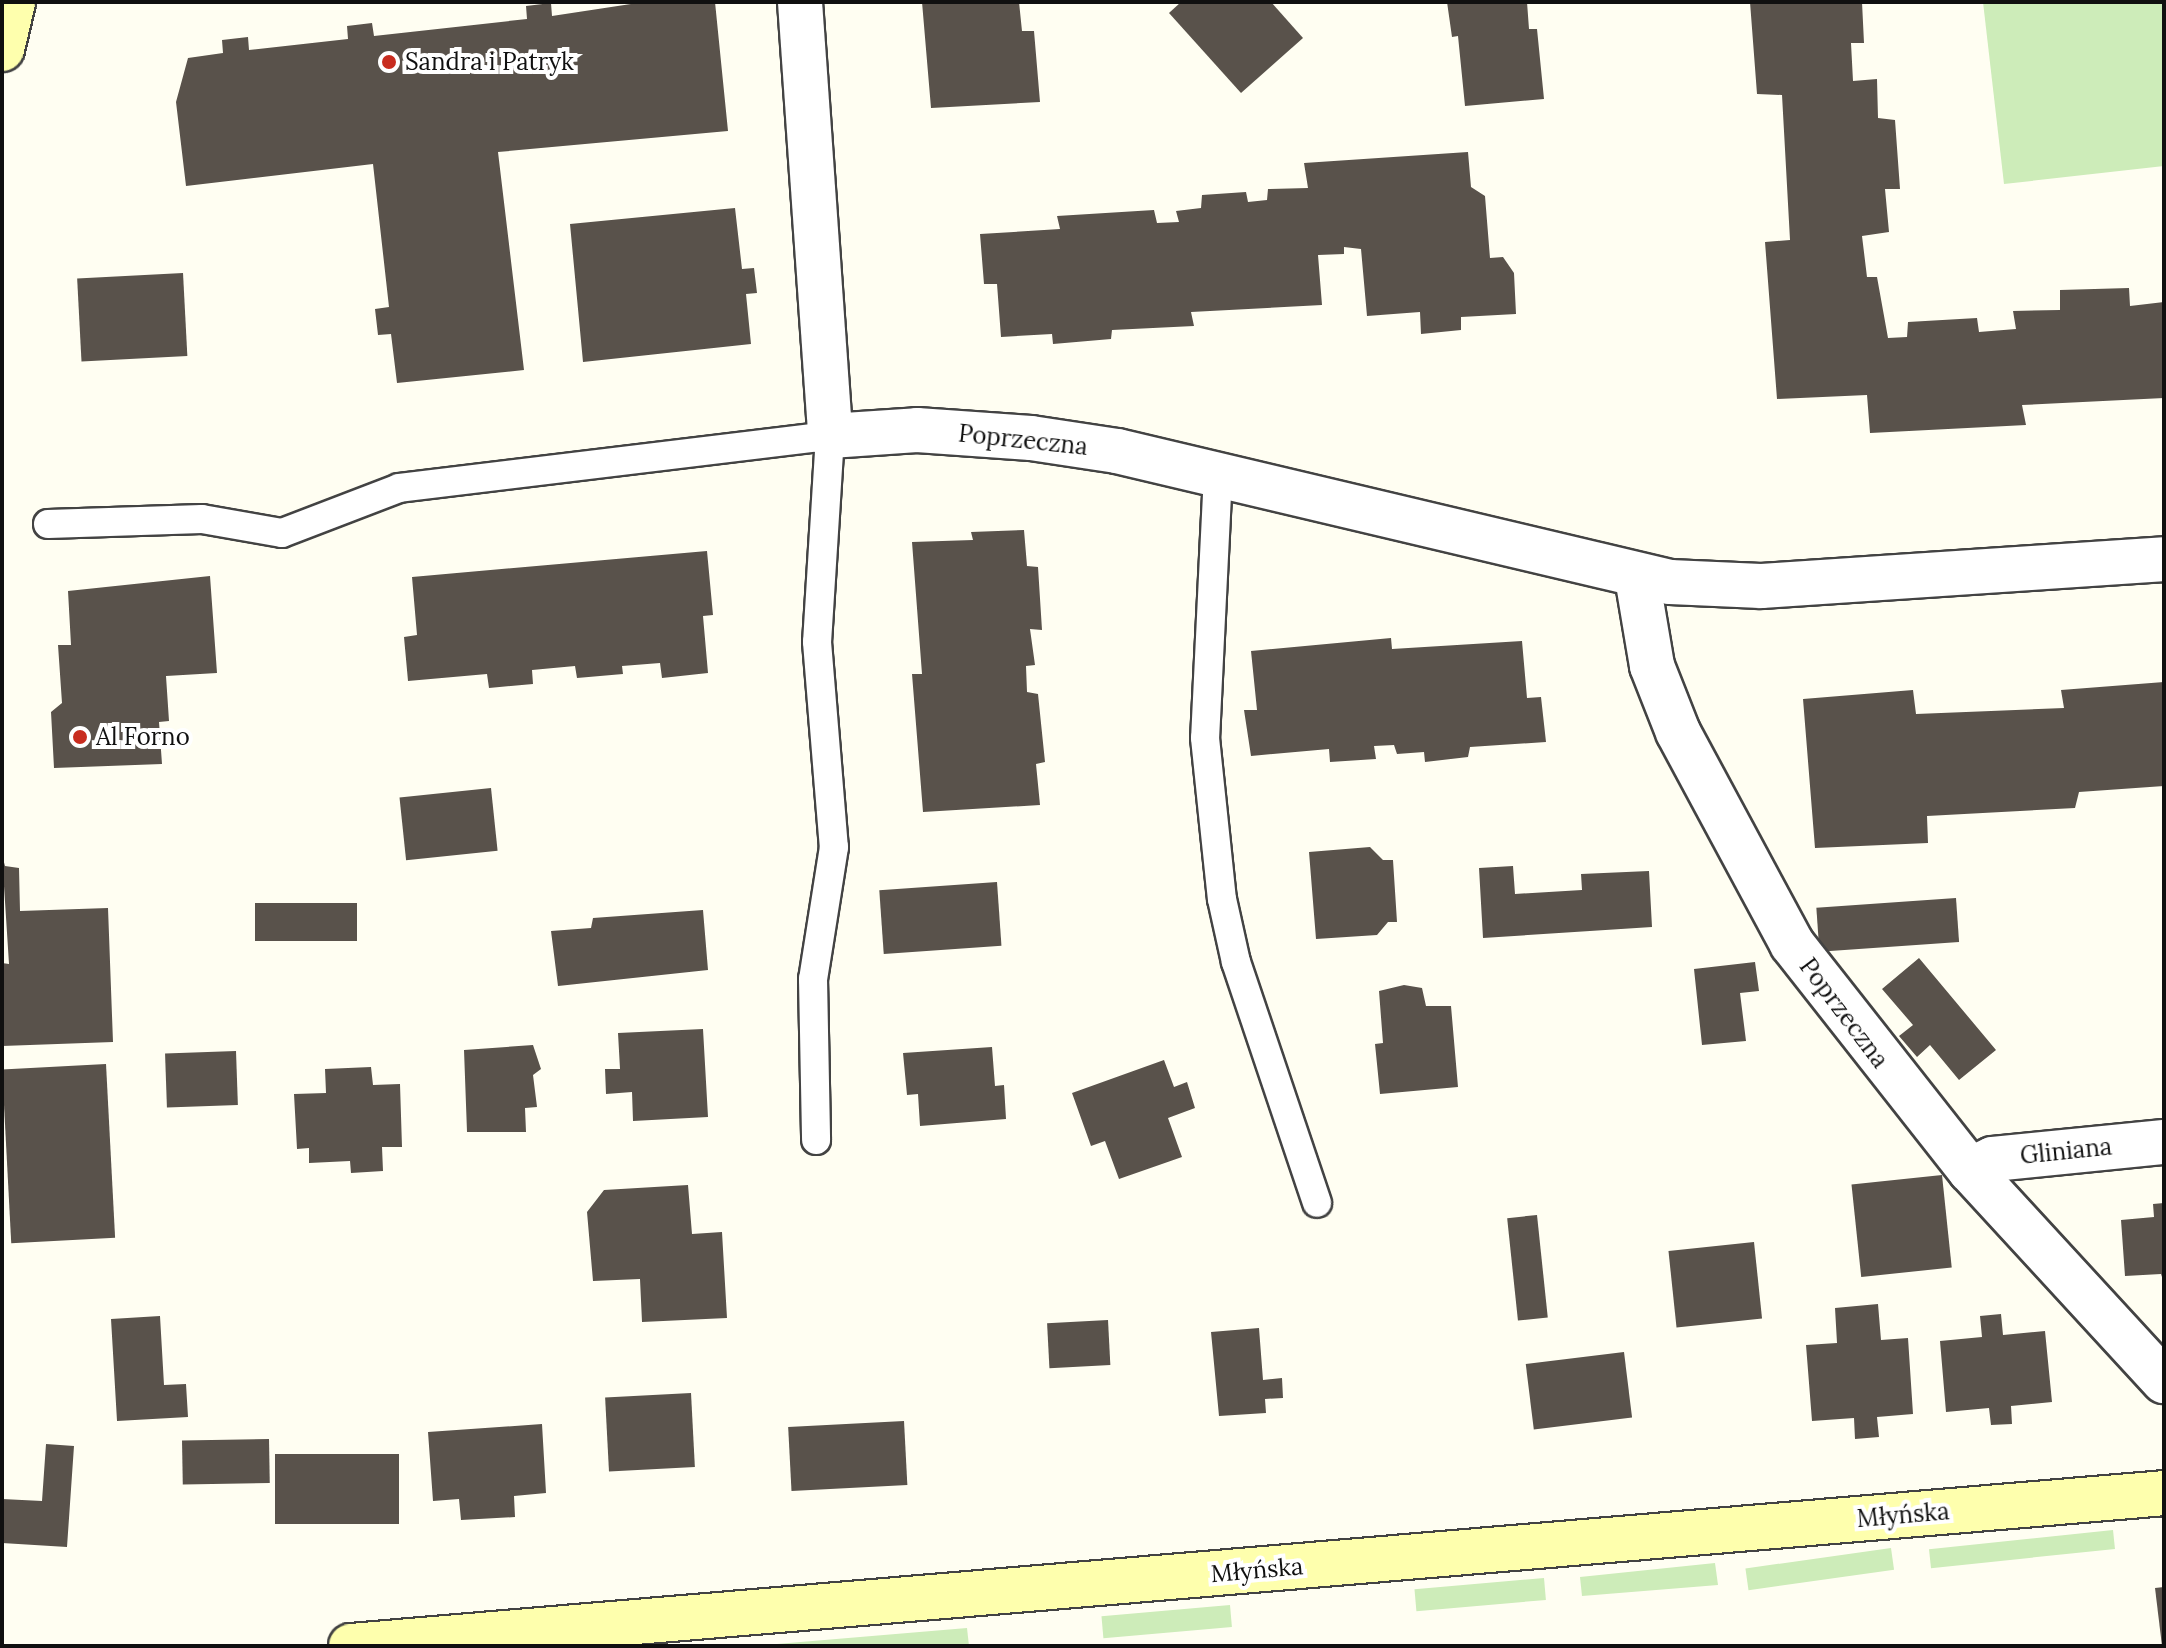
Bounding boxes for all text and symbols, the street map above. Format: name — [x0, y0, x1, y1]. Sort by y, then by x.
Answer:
place label: Sandra i Patryk — [405, 48, 574, 76]
marker: Sandra i Patryk — [380, 53, 398, 71]
street label: Poprzeczna — [957, 419, 1089, 461]
place label: Al Forno — [96, 723, 190, 751]
marker: Al Forno — [71, 728, 89, 746]
street label: Poprzeczna — [1793, 953, 1895, 1073]
street label: Gliniana — [2019, 1132, 2113, 1170]
street label: Młyńska — [1856, 1497, 1950, 1533]
street label: Młyńska — [1210, 1552, 1304, 1588]

